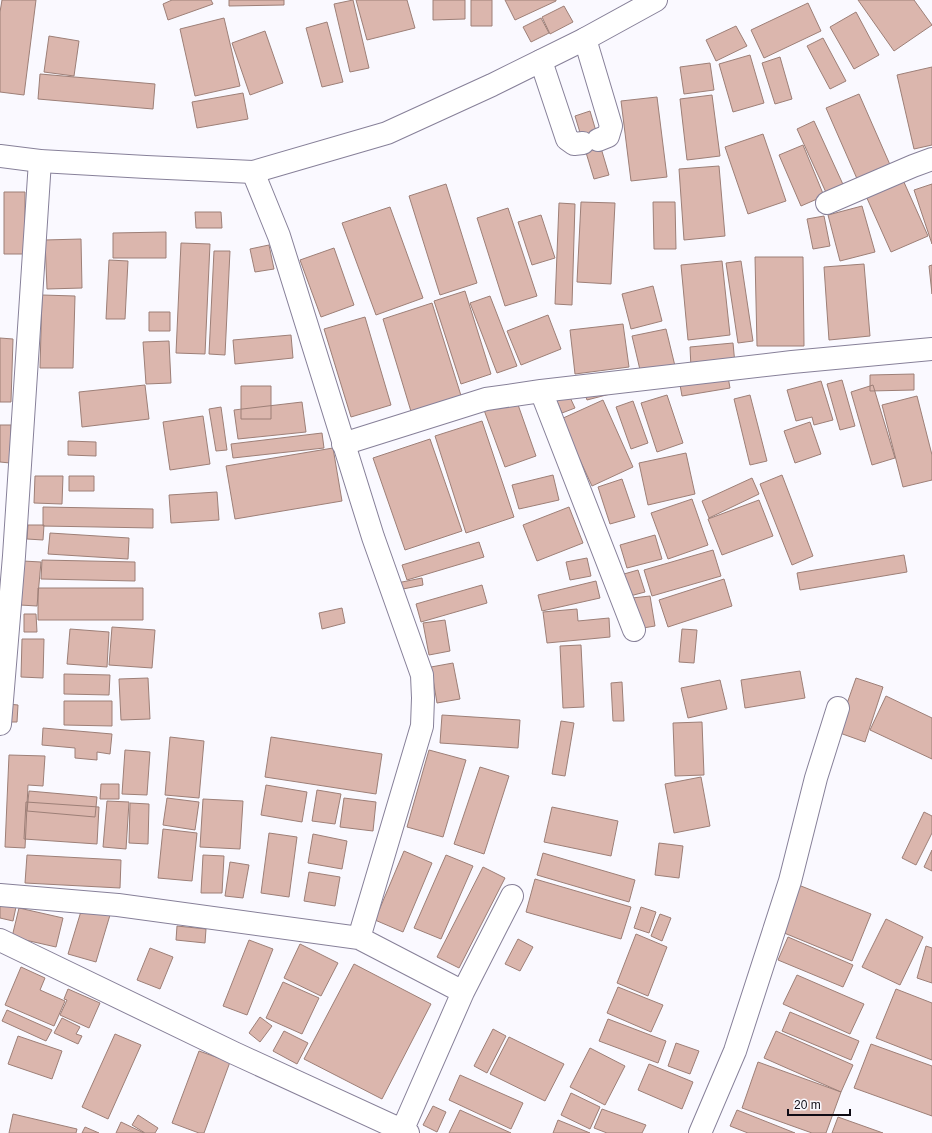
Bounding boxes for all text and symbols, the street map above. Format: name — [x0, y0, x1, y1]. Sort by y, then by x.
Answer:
scale bar — [788, 1091, 850, 1117]
text: 20 m — [794, 1098, 821, 1112]

